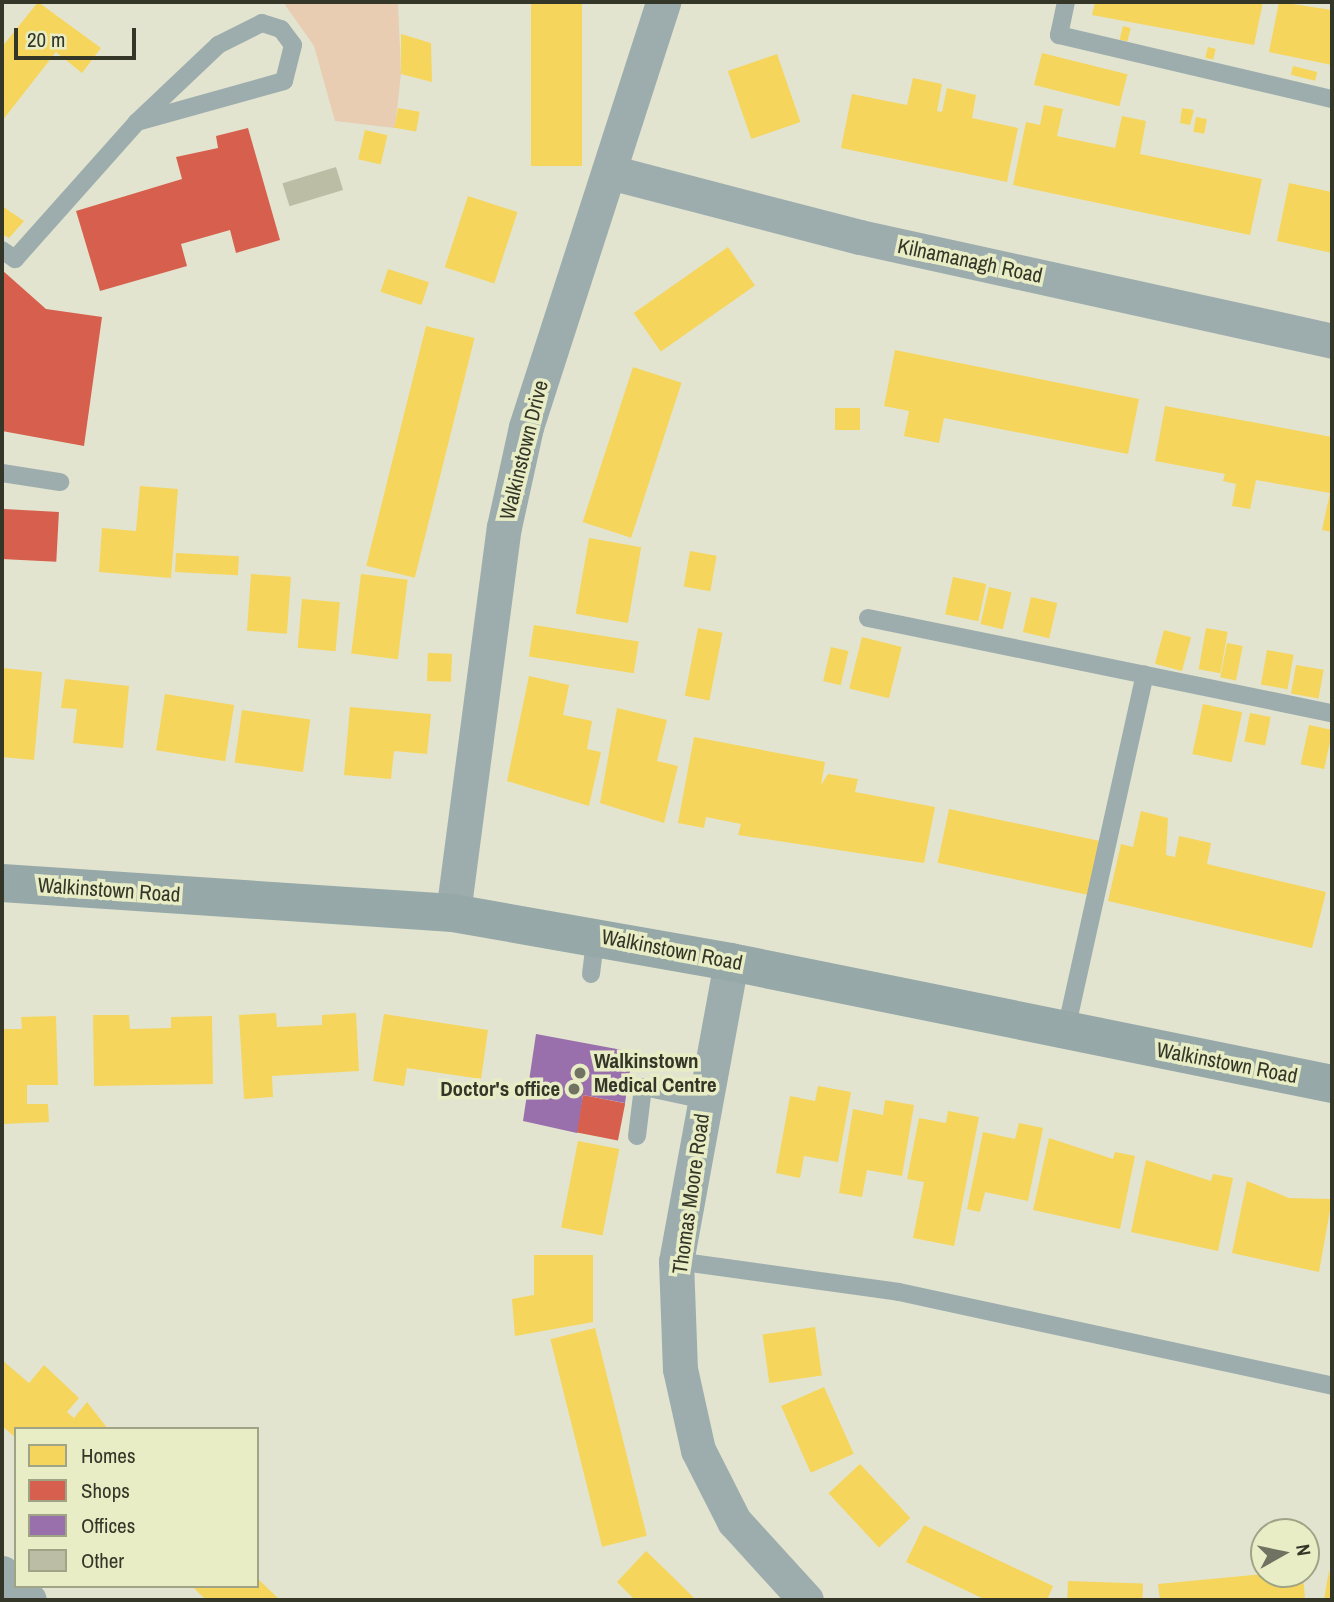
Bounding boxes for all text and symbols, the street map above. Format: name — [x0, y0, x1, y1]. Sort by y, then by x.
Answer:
scale bar — [18, 14, 140, 58]
text: 20 m — [27, 25, 65, 54]
street label: Kilnamanagh Road — [895, 233, 1045, 289]
street label: Walkinstown Drive — [494, 378, 554, 522]
street label: Walkinstown Road — [37, 872, 181, 908]
street label: Walkinstown Road — [599, 924, 745, 976]
street label: Walkinstown Road — [1154, 1037, 1300, 1089]
place label: Walkinstown Medical Centre — [594, 1048, 716, 1098]
marker: Walkinstown Medical Centre — [572, 1065, 588, 1081]
place label: Doctor's office — [440, 1076, 560, 1102]
marker: Doctor's office — [566, 1081, 582, 1097]
street label: Thomas Moore Road — [667, 1112, 715, 1276]
legend — [14, 1427, 259, 1588]
text: Homes — [81, 1441, 136, 1470]
text: Shops — [81, 1476, 130, 1505]
text: Offices — [81, 1511, 135, 1540]
north arrow — [1250, 1518, 1320, 1588]
text: N — [1290, 1542, 1317, 1558]
text: Other — [81, 1546, 124, 1575]

